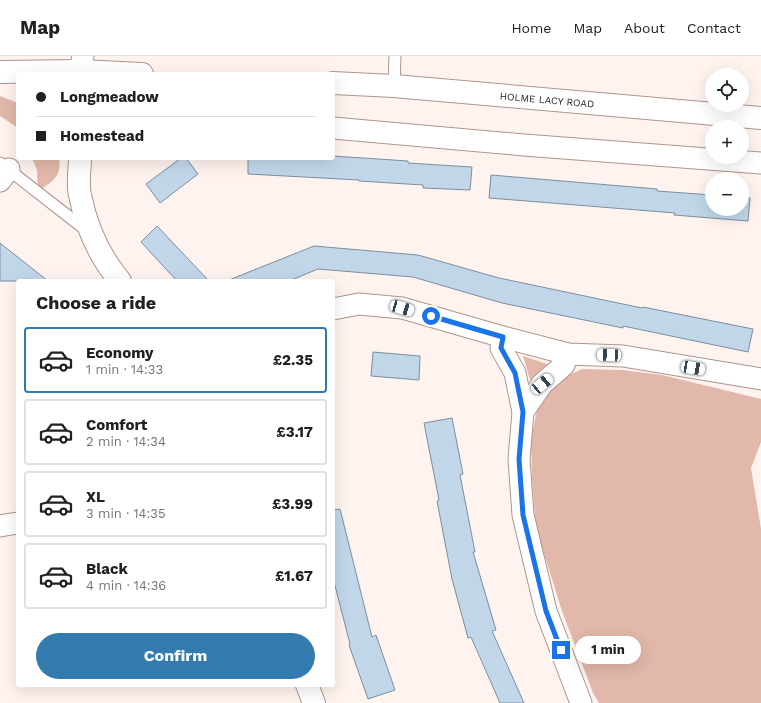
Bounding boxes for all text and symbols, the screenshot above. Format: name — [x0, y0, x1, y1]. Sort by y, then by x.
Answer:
text: Map — [20, 16, 60, 39]
text: Home — [511, 20, 551, 36]
text: Map — [573, 20, 602, 36]
text: About — [624, 20, 665, 36]
text: Contact — [687, 20, 741, 36]
map controls — [705, 68, 749, 216]
button: locate — [705, 68, 749, 112]
text: Longmeadow — [60, 88, 159, 106]
street label: HOLME LACY ROAD — [499, 90, 595, 110]
button: + — [705, 120, 749, 164]
text: Homestead — [60, 127, 144, 145]
button: − — [705, 172, 749, 216]
text: Choose a ride — [36, 292, 156, 313]
car — [389, 299, 415, 317]
route start — [422, 307, 440, 325]
icon: car — [38, 342, 74, 378]
text: Economy — [86, 344, 153, 362]
car — [597, 349, 621, 361]
text: £2.35 — [273, 351, 313, 369]
car — [680, 360, 706, 376]
text: 1 min · 14:33 — [86, 362, 163, 377]
car — [529, 372, 555, 396]
icon: car — [38, 414, 74, 450]
text: Comfort — [86, 416, 147, 434]
text: £3.17 — [276, 423, 313, 441]
text: 2 min · 14:34 — [86, 434, 166, 449]
icon: car — [38, 486, 74, 522]
text: XL — [86, 488, 105, 506]
text: £3.99 — [272, 495, 313, 513]
text: 3 min · 14:35 — [86, 506, 165, 521]
icon: car — [38, 558, 74, 594]
text: Black — [86, 560, 128, 578]
text: £1.67 — [275, 567, 313, 585]
text: 4 min · 14:36 — [86, 578, 166, 593]
button: Confirm — [36, 633, 315, 679]
callout: 1 min — [575, 636, 641, 664]
route end — [552, 641, 570, 659]
text: 1 min — [591, 642, 625, 657]

